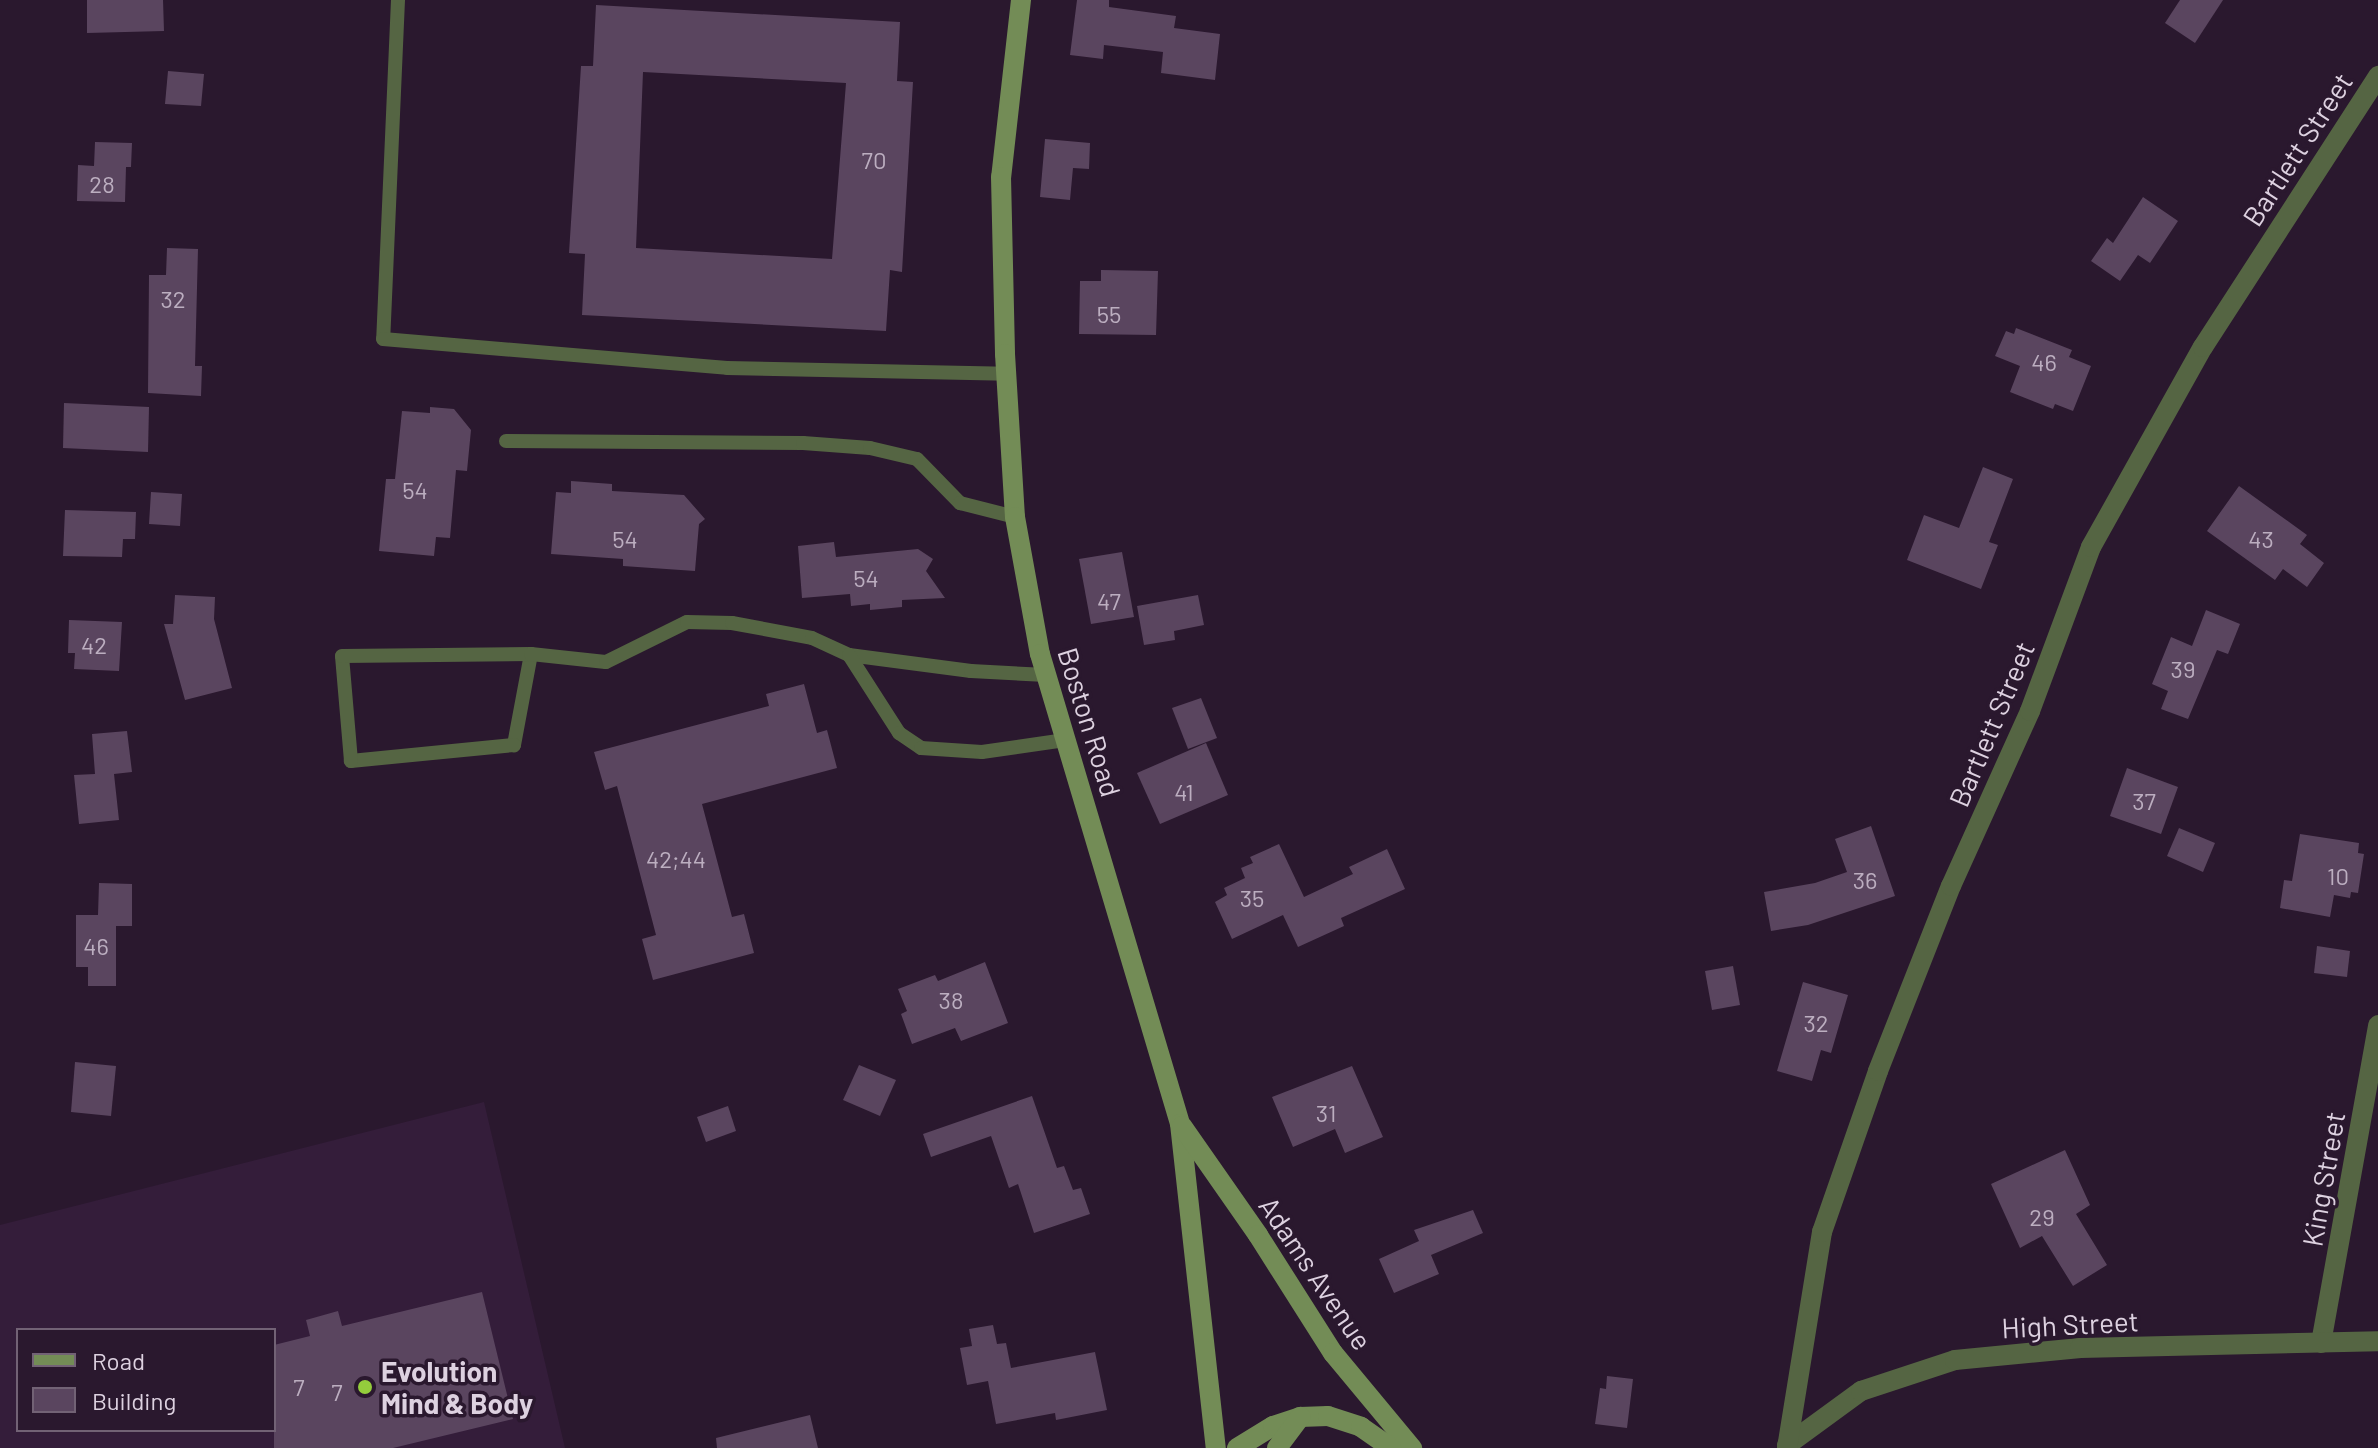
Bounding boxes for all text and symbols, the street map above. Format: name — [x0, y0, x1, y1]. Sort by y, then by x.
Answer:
street label: Bartlett Street — [2235, 66, 2359, 232]
house number: 70 — [862, 146, 886, 174]
house number: 28 — [89, 170, 115, 198]
house number: 32 — [160, 285, 186, 313]
house number: 55 — [1097, 300, 1121, 328]
house number: 46 — [2031, 348, 2057, 376]
house number: 54 — [402, 476, 428, 504]
house number: 54 — [612, 525, 638, 553]
house number: 43 — [2248, 525, 2274, 553]
house number: 54 — [853, 564, 879, 592]
house number: 47 — [1097, 587, 1121, 615]
house number: 42 — [81, 631, 107, 659]
street label: Bartlett Street — [1941, 636, 2041, 812]
street label: Boston Road — [1051, 644, 1129, 800]
house number: 39 — [2171, 655, 2195, 683]
house number: 41 — [1174, 778, 1194, 806]
house number: 37 — [2132, 787, 2156, 815]
house number: 42;44 — [646, 845, 706, 873]
house number: 10 — [2327, 862, 2349, 890]
house number: 36 — [1853, 866, 1877, 894]
house number: 35 — [1240, 884, 1264, 912]
house number: 46 — [83, 932, 109, 960]
house number: 38 — [939, 986, 963, 1014]
house number: 32 — [1803, 1009, 1829, 1037]
house number: 31 — [1316, 1099, 1336, 1127]
street label: King Street — [2295, 1109, 2351, 1249]
street label: Adams Avenue — [1252, 1190, 1380, 1356]
house number: 29 — [2029, 1203, 2055, 1231]
street label: High Street — [2000, 1304, 2140, 1344]
legend — [16, 1328, 276, 1432]
text: Road — [92, 1346, 145, 1375]
place label: Evolution Mind & Body — [381, 1354, 533, 1420]
house number: 7 — [293, 1373, 305, 1401]
house number: 7 — [331, 1378, 343, 1406]
marker: Evolution Mind & Body — [356, 1378, 374, 1396]
text: Building — [92, 1386, 176, 1415]

